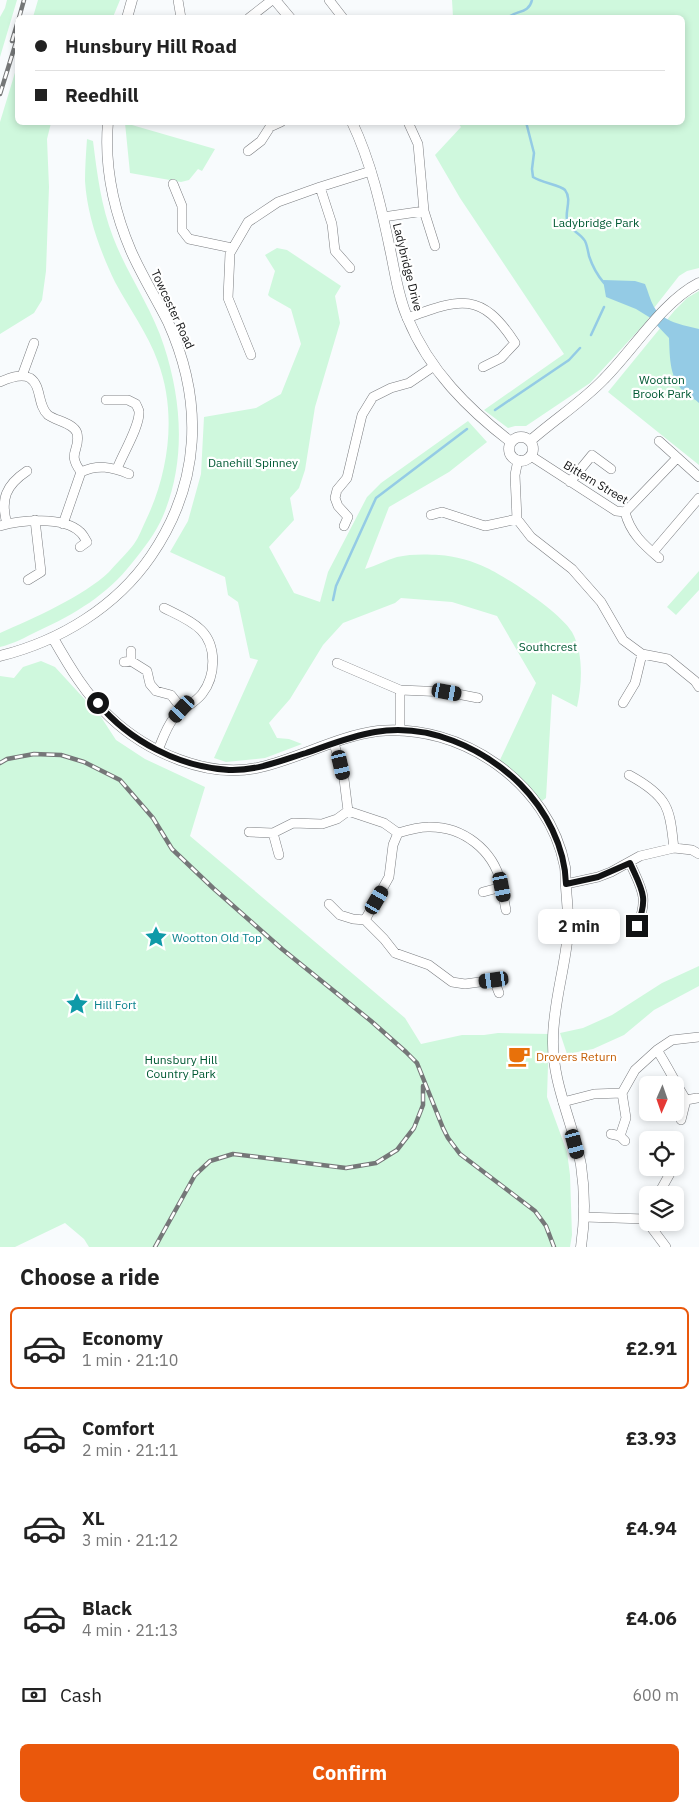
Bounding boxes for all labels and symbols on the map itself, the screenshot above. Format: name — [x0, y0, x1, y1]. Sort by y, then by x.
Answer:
park label: Ladybridge Park — [553, 215, 640, 230]
street label: Ladybridge Drive — [390, 221, 426, 313]
street label: Towcester Road — [148, 267, 198, 351]
park label: Wootton Brook Park — [632, 372, 692, 401]
park label: Danehill Spinney — [208, 455, 298, 470]
street label: Bittern Street — [561, 457, 631, 507]
park label: Southcrest — [519, 639, 577, 654]
car — [430, 682, 463, 702]
route start — [87, 692, 109, 714]
car — [166, 693, 197, 725]
car — [330, 749, 351, 781]
car — [491, 871, 512, 903]
car — [363, 883, 390, 917]
callout: 2 min — [537, 908, 620, 944]
route end — [626, 915, 648, 937]
place icon: Wootton Old Top — [143, 924, 169, 950]
place label: Wootton Old Top — [172, 930, 262, 945]
car — [478, 970, 509, 990]
place icon: Hill Fort — [64, 991, 90, 1017]
place label: Hill Fort — [94, 997, 137, 1012]
cafe icon: Drovers Return — [506, 1043, 532, 1069]
place label: Drovers Return — [536, 1049, 617, 1064]
park label: Hunsbury Hill Country Park — [144, 1052, 218, 1081]
north arrow — [639, 1076, 684, 1121]
car — [563, 1128, 586, 1160]

